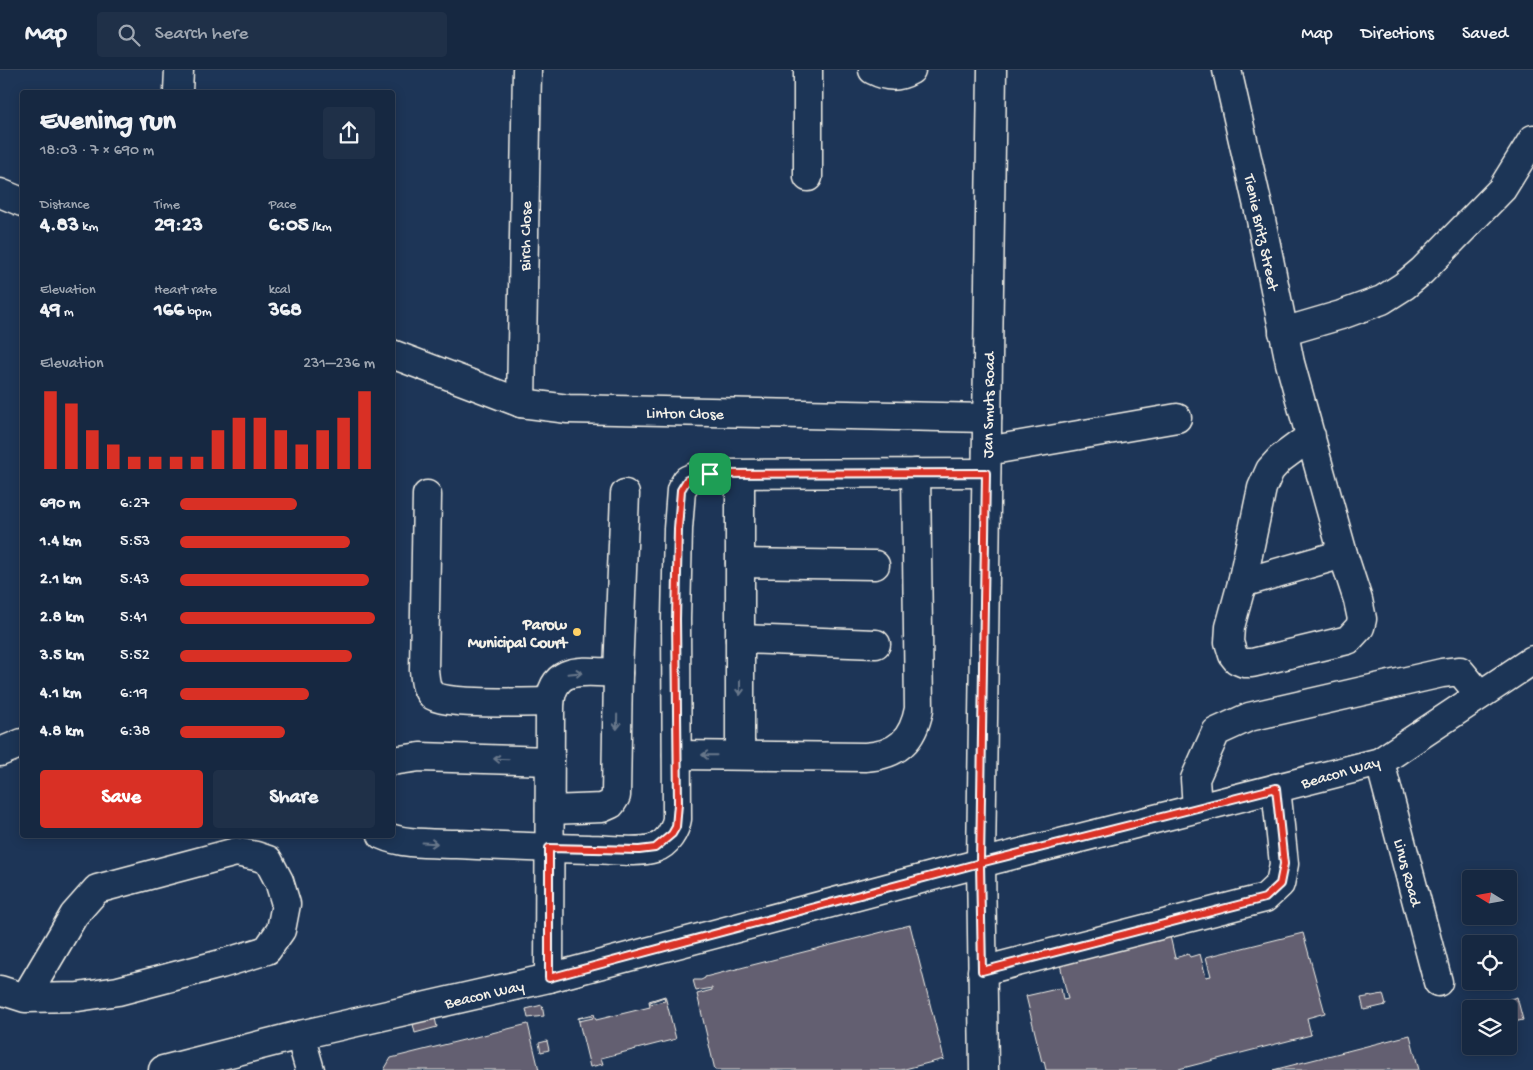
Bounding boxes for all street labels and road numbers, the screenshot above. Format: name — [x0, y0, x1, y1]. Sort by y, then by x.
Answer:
street label: Tienie Britz Street — [1238, 172, 1281, 294]
street label: Birch Close — [517, 200, 538, 272]
street label: Jan Smuts Road — [980, 350, 1001, 458]
street label: Linton Close — [646, 405, 725, 426]
street label: Beacon Way — [1299, 754, 1383, 795]
street label: Linus Road — [1388, 837, 1424, 910]
street label: Beacon Way — [442, 978, 526, 1015]

